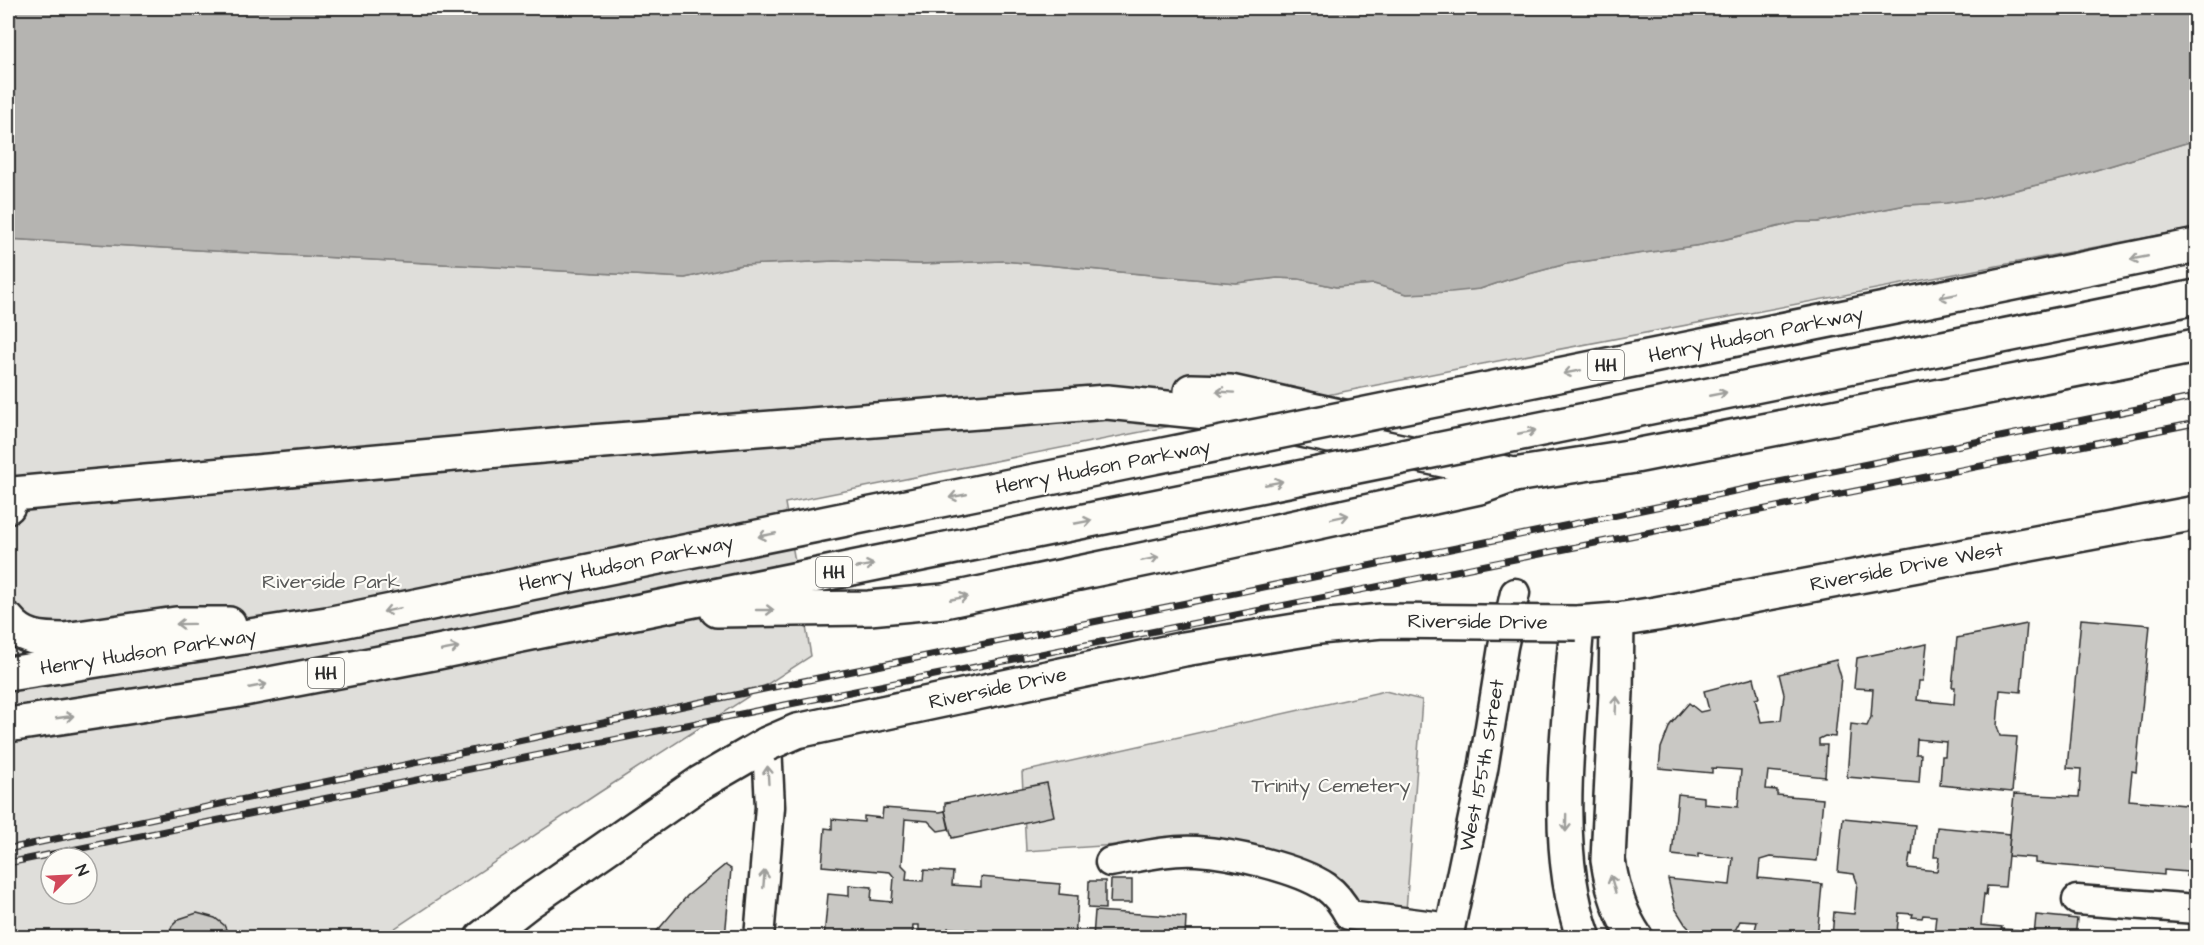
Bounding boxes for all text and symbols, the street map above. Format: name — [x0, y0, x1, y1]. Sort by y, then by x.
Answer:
one-way arrow — [2130, 253, 2149, 264]
one-way arrow — [1939, 291, 1958, 302]
street label: Henry Hudson Parkway — [1646, 300, 1866, 370]
road number: HH — [1588, 350, 1624, 380]
one-way arrow — [1562, 367, 1582, 378]
one-way arrow — [1216, 387, 1236, 398]
one-way arrow — [1708, 388, 1727, 399]
one-way arrow — [1517, 426, 1536, 437]
street label: Henry Hudson Parkway — [993, 432, 1213, 503]
one-way arrow — [1264, 477, 1283, 488]
one-way arrow — [949, 491, 968, 502]
one-way arrow — [1330, 511, 1350, 522]
one-way arrow — [1073, 516, 1092, 527]
street label: Henry Hudson Parkway — [516, 528, 736, 599]
one-way arrow — [757, 530, 777, 541]
street label: Riverside Drive West — [1808, 535, 2005, 599]
one-way arrow — [1140, 552, 1159, 564]
road number: HH — [816, 557, 852, 587]
one-way arrow — [856, 559, 875, 571]
park label: Riverside Park — [262, 568, 400, 596]
one-way arrow — [949, 592, 968, 603]
one-way arrow — [754, 604, 774, 616]
one-way arrow — [383, 605, 403, 616]
street label: Riverside Drive — [1408, 607, 1548, 637]
one-way arrow — [175, 618, 195, 630]
street label: Henry Hudson Parkway — [38, 621, 259, 683]
one-way arrow — [439, 643, 459, 654]
road number: HH — [308, 658, 344, 688]
street label: Riverside Drive — [926, 660, 1069, 717]
street label: West 155th Street — [1452, 677, 1512, 854]
one-way arrow — [248, 680, 267, 691]
one-way arrow — [1610, 696, 1621, 716]
one-way arrow — [55, 711, 75, 722]
one-way arrow — [763, 766, 774, 786]
park label: Trinity Cemetery — [1252, 772, 1410, 801]
one-way arrow — [1560, 813, 1572, 833]
north arrow — [39, 846, 99, 906]
text: N — [70, 861, 94, 879]
one-way arrow — [759, 870, 770, 890]
one-way arrow — [1607, 875, 1618, 894]

